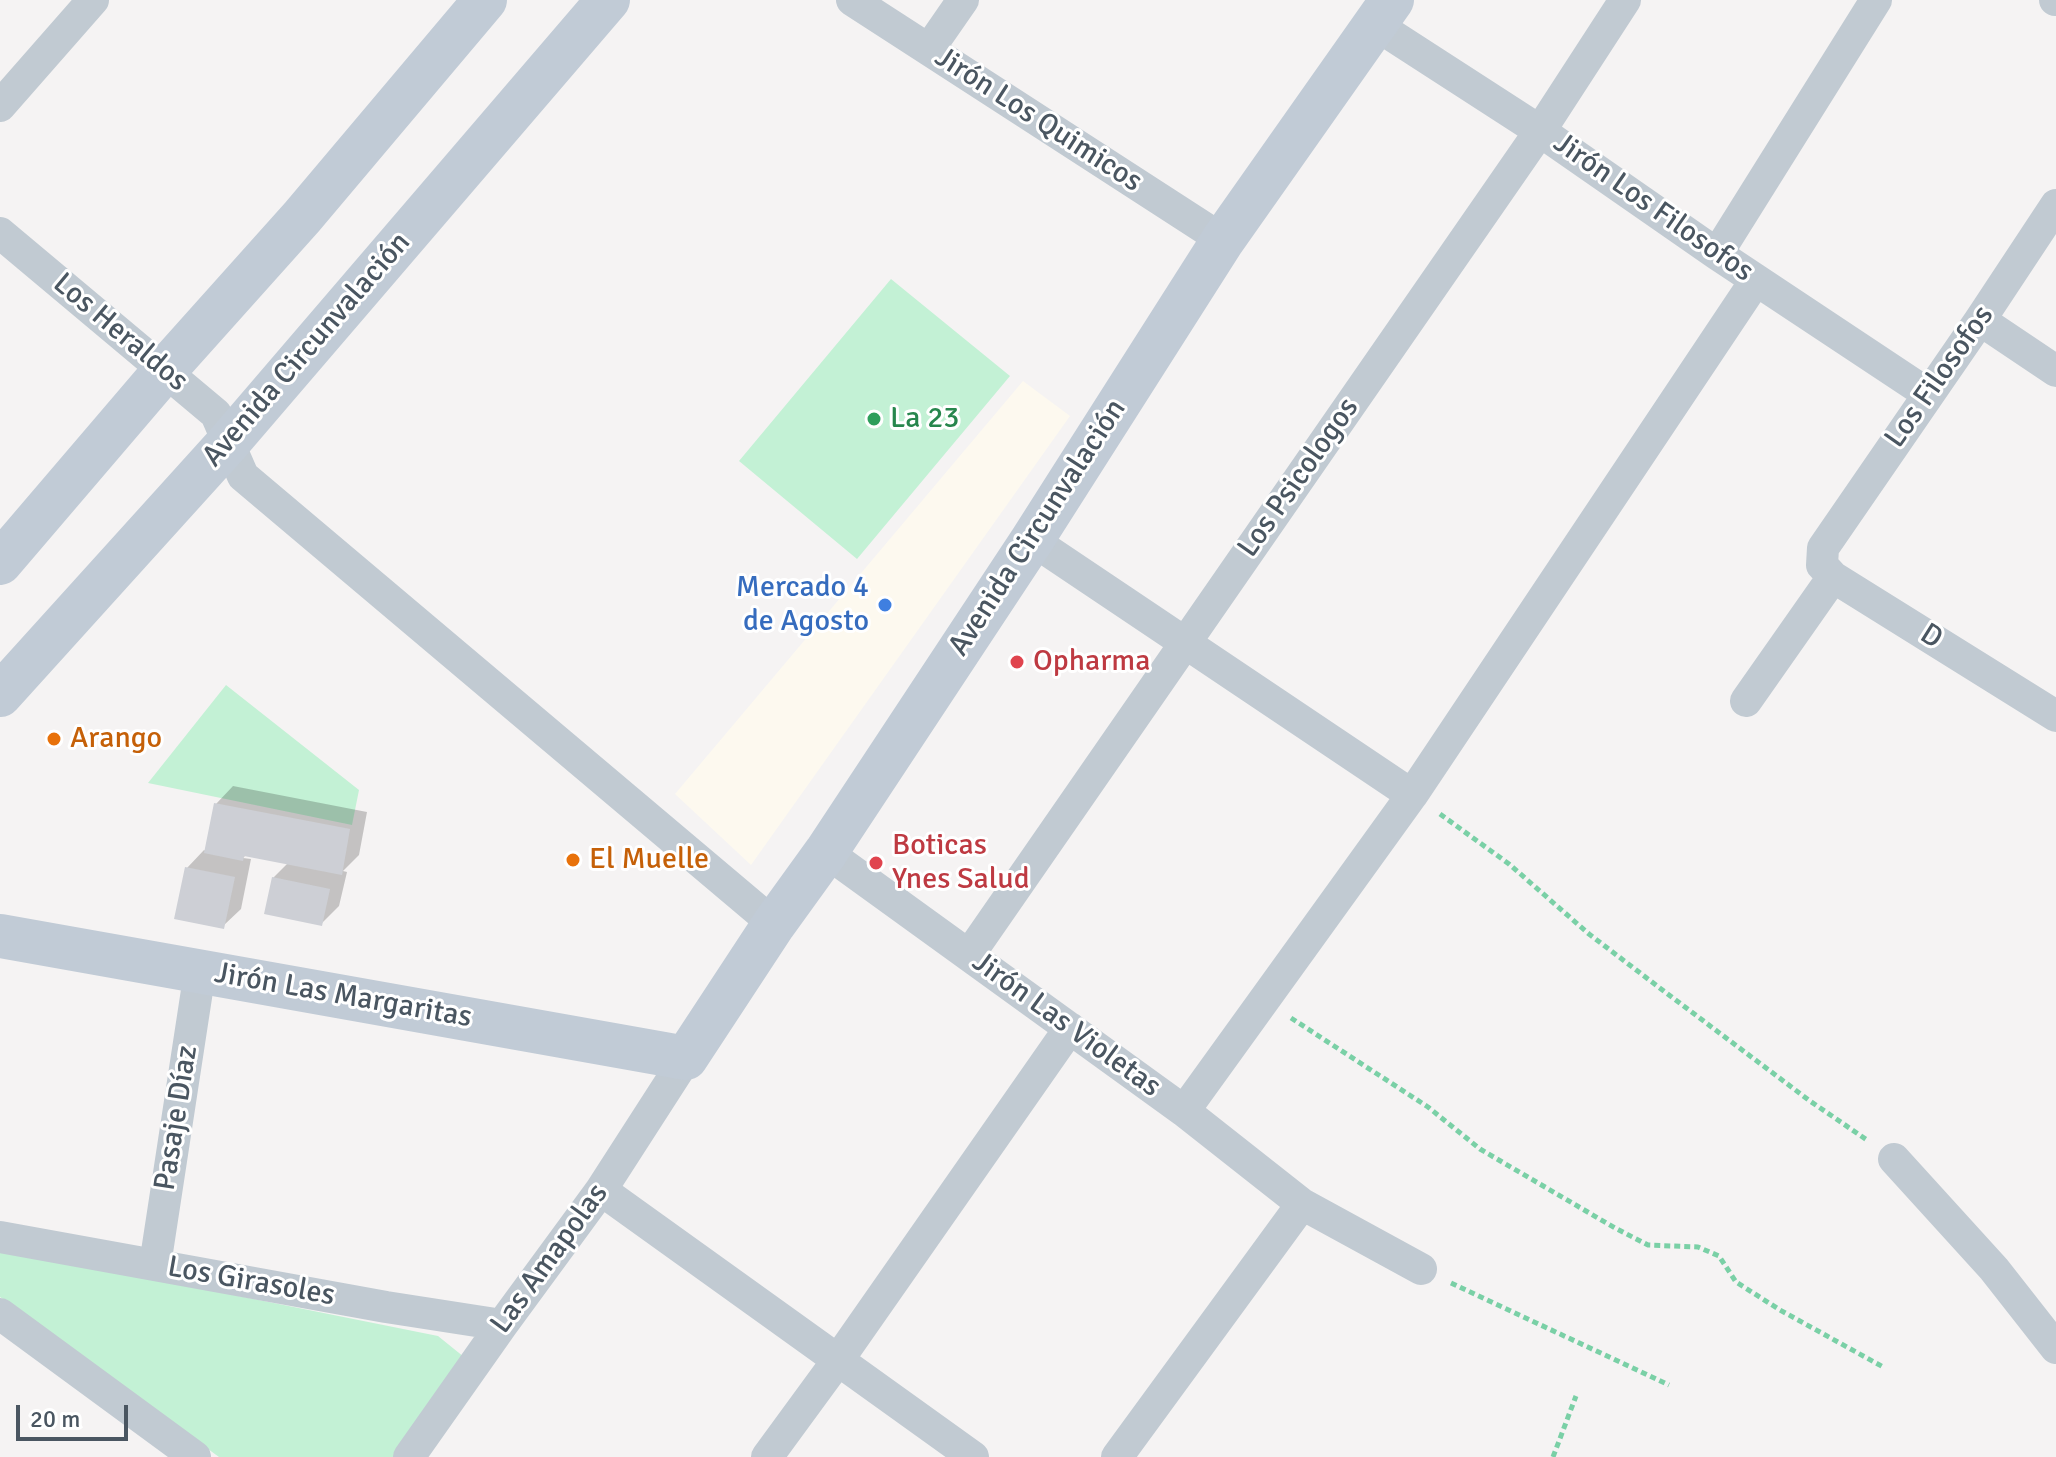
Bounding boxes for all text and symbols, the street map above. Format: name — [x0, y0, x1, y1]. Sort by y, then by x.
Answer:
street label: Jirón Los Quimicos — [928, 40, 1148, 200]
street label: Jirón Los Filosofos — [1546, 126, 1760, 290]
street label: Avenida Circunvalación — [195, 225, 419, 475]
street label: Los Heraldos — [45, 266, 195, 400]
street label: Los Filosofos — [1878, 299, 2002, 455]
street label: Los Psicologos — [1231, 391, 1367, 565]
street label: Avenida Circunvalación — [942, 393, 1134, 663]
place label: La 23 — [890, 401, 960, 437]
marker: La 23 — [865, 410, 883, 428]
place label: Mercado 4 de Agosto — [736, 570, 869, 640]
marker: Mercado 4 de Agosto — [876, 596, 894, 614]
street label: D — [1913, 617, 1949, 657]
place label: Opharma — [1033, 644, 1150, 680]
marker: Opharma — [1008, 653, 1026, 671]
place label: Arango — [70, 721, 162, 757]
marker: Arango — [45, 730, 63, 748]
place label: Boticas Ynes Salud — [892, 828, 1030, 898]
place label: El Muelle — [589, 842, 709, 878]
marker: El Muelle — [564, 851, 582, 869]
marker: Boticas Ynes Salud — [867, 854, 885, 872]
street label: Jirón Las Violetas — [965, 945, 1167, 1105]
street label: Jirón Las Margaritas — [212, 956, 474, 1036]
street label: Pasaje Díaz — [148, 1043, 206, 1193]
street label: Las Amapolas — [484, 1177, 616, 1341]
street label: Los Girasoles — [165, 1250, 337, 1314]
scale bar — [20, 1389, 132, 1439]
text: 20 m — [30, 1404, 80, 1434]

